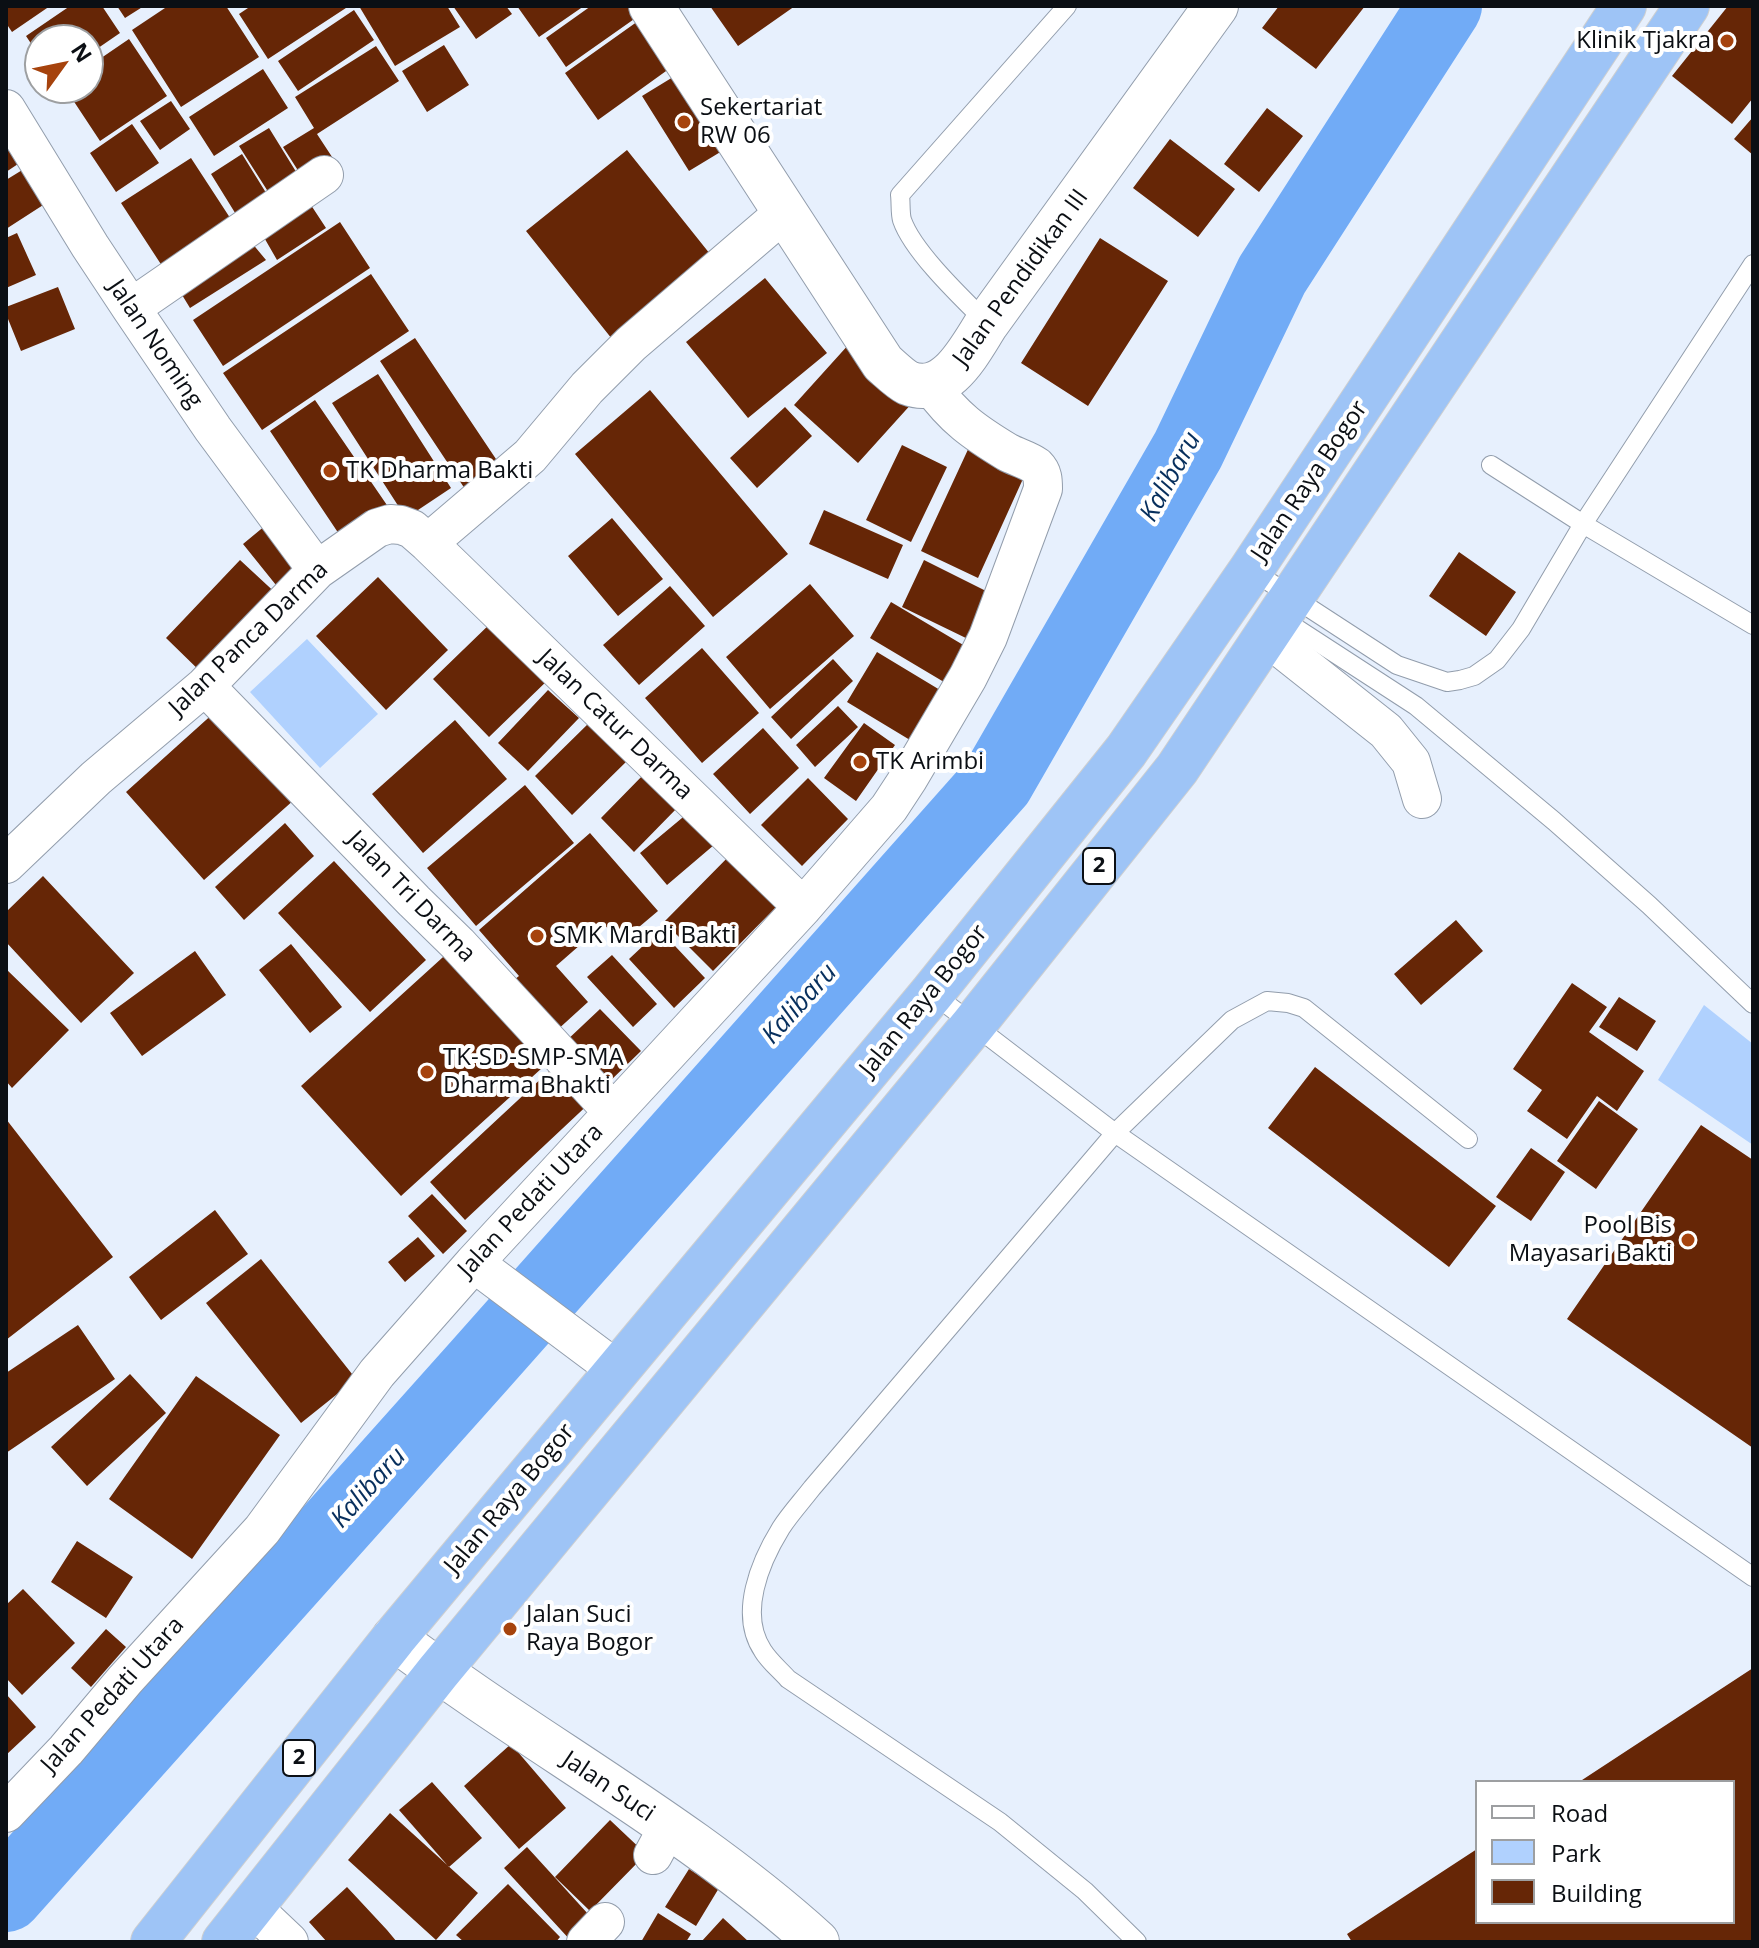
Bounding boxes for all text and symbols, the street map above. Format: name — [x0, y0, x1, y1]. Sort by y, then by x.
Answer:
north arrow — [24, 24, 104, 104]
place label: Klinik Tjakra — [1576, 27, 1711, 55]
marker: Klinik Tjakra — [1718, 32, 1736, 50]
text: N — [65, 36, 100, 68]
place label: Sekertariat RW 06 — [700, 94, 822, 150]
marker: Sekertariat RW 06 — [675, 113, 693, 131]
street label: Jalan Pendidikan III — [947, 184, 1095, 372]
street label: Jalan Noming — [101, 274, 209, 414]
street label: Jalan Raya Bogor — [1246, 395, 1374, 567]
water label: Kalibaru — [1134, 427, 1208, 527]
place label: TK Dharma Bakti — [346, 457, 533, 485]
marker: TK Dharma Bakti — [321, 462, 339, 480]
street label: Jalan Panca Darma — [164, 556, 334, 722]
street label: Jalan Catur Darma — [532, 644, 698, 806]
place label: TK Arimbi — [876, 748, 984, 776]
marker: TK Arimbi — [851, 753, 869, 771]
street label: Jalan Tri Darma — [341, 825, 481, 969]
road number: 2 — [1083, 848, 1115, 884]
street label: Jalan Raya Bogor — [854, 919, 994, 1083]
place label: SMK Mardi Bakti — [553, 922, 736, 950]
marker: SMK Mardi Bakti — [528, 927, 546, 945]
water label: Kalibaru — [756, 957, 844, 1051]
place label: TK-SD-SMP-SMA Dharma Bhakti — [443, 1044, 624, 1100]
marker: TK-SD-SMP-SMA Dharma Bhakti — [418, 1063, 436, 1081]
street label: Jalan Pedati Utara — [452, 1118, 610, 1284]
place label: Pool Bis Mayasari Bakti — [1509, 1212, 1672, 1268]
marker: Pool Bis Mayasari Bakti — [1679, 1231, 1697, 1249]
street label: Jalan Raya Bogor — [439, 1418, 581, 1580]
water label: Kalibaru — [325, 1441, 413, 1535]
place label: Jalan Suci Raya Bogor — [526, 1601, 653, 1657]
street label: Jalan Pedati Utara — [36, 1611, 190, 1779]
marker: Jalan Suci Raya Bogor — [501, 1620, 519, 1638]
road number: 2 — [283, 1740, 315, 1776]
street label: Jalan Suci — [556, 1746, 660, 1828]
legend — [1475, 1780, 1735, 1924]
text: Road — [1551, 1796, 1608, 1829]
text: Park — [1551, 1836, 1601, 1869]
text: Building — [1551, 1876, 1642, 1909]

